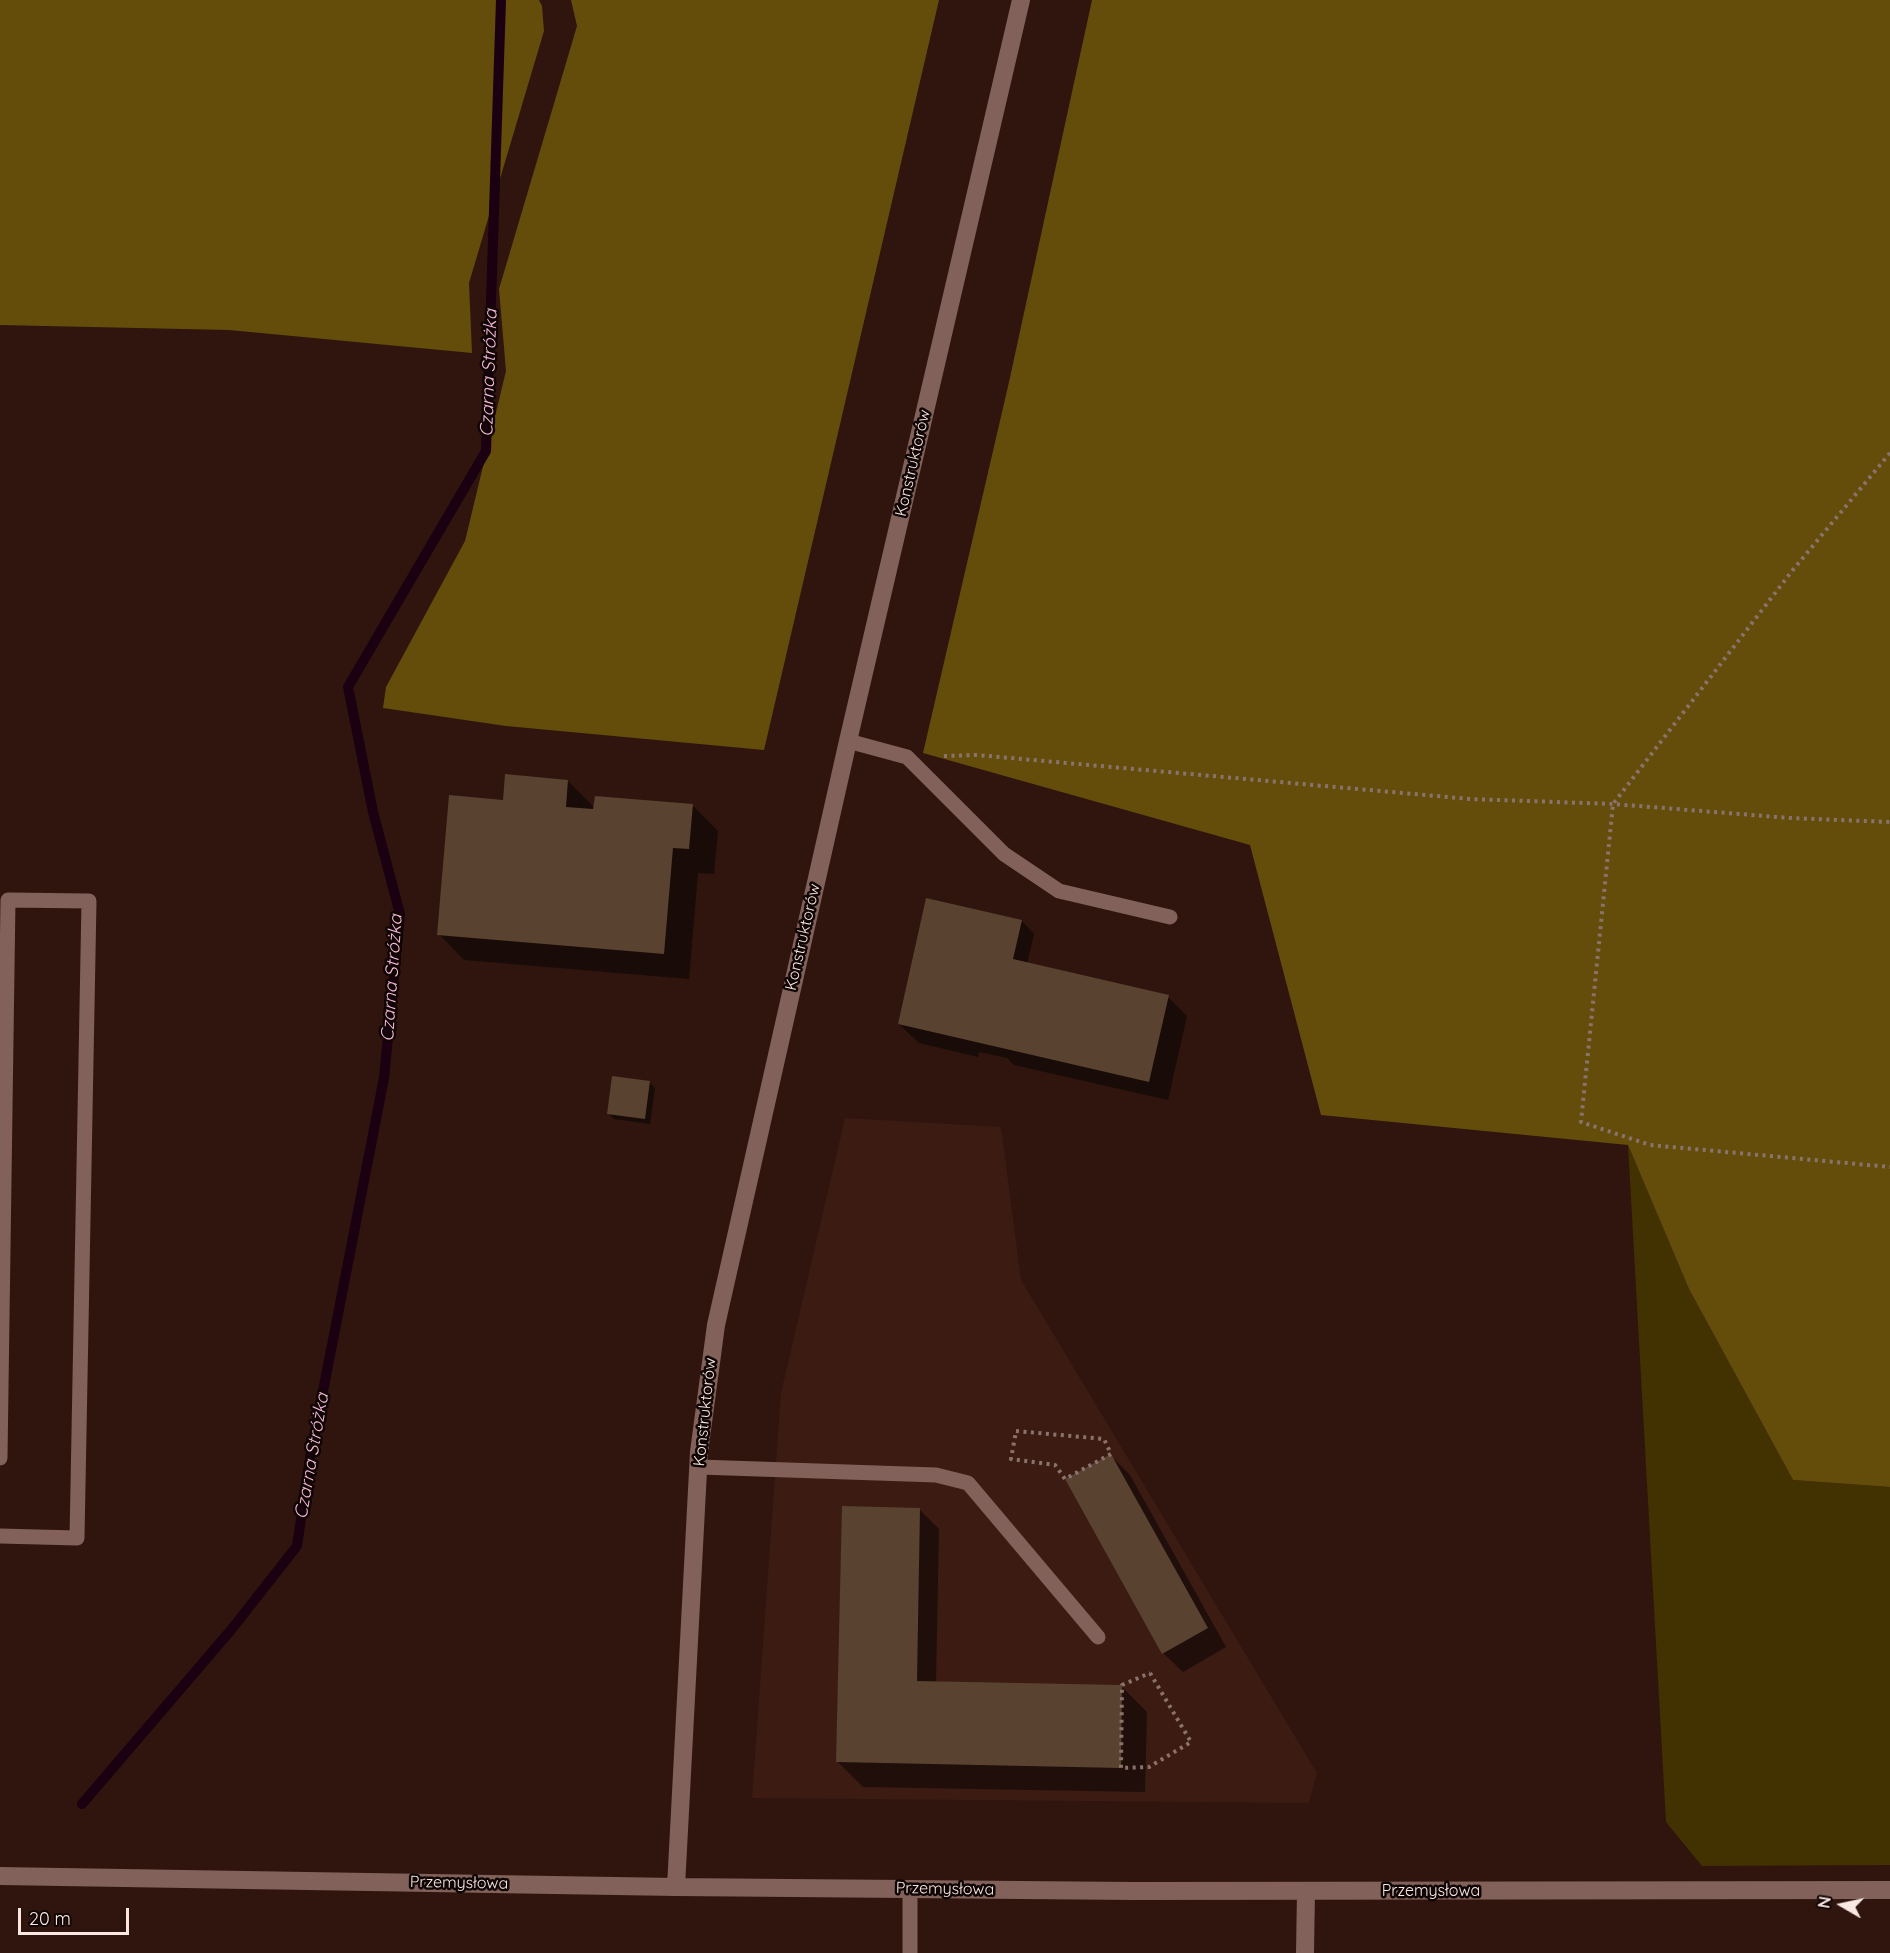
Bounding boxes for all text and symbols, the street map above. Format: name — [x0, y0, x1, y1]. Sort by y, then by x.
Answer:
water label: Czarna Stróżka — [476, 309, 502, 437]
street label: Konstruktorów — [891, 408, 935, 518]
street label: Konstruktorów — [781, 882, 825, 992]
water label: Czarna Stróżka — [377, 914, 407, 1042]
street label: Konstruktorów — [690, 1357, 720, 1467]
water label: Czarna Stróżka — [290, 1391, 334, 1521]
street label: Przemysłowa — [410, 1873, 508, 1893]
north arrow — [1812, 1875, 1872, 1935]
street label: Przemysłowa — [896, 1879, 994, 1899]
street label: Przemysłowa — [1382, 1881, 1480, 1901]
text: N — [1813, 1895, 1835, 1910]
scale bar — [21, 1896, 132, 1934]
text: 20 m — [29, 1907, 71, 1930]

